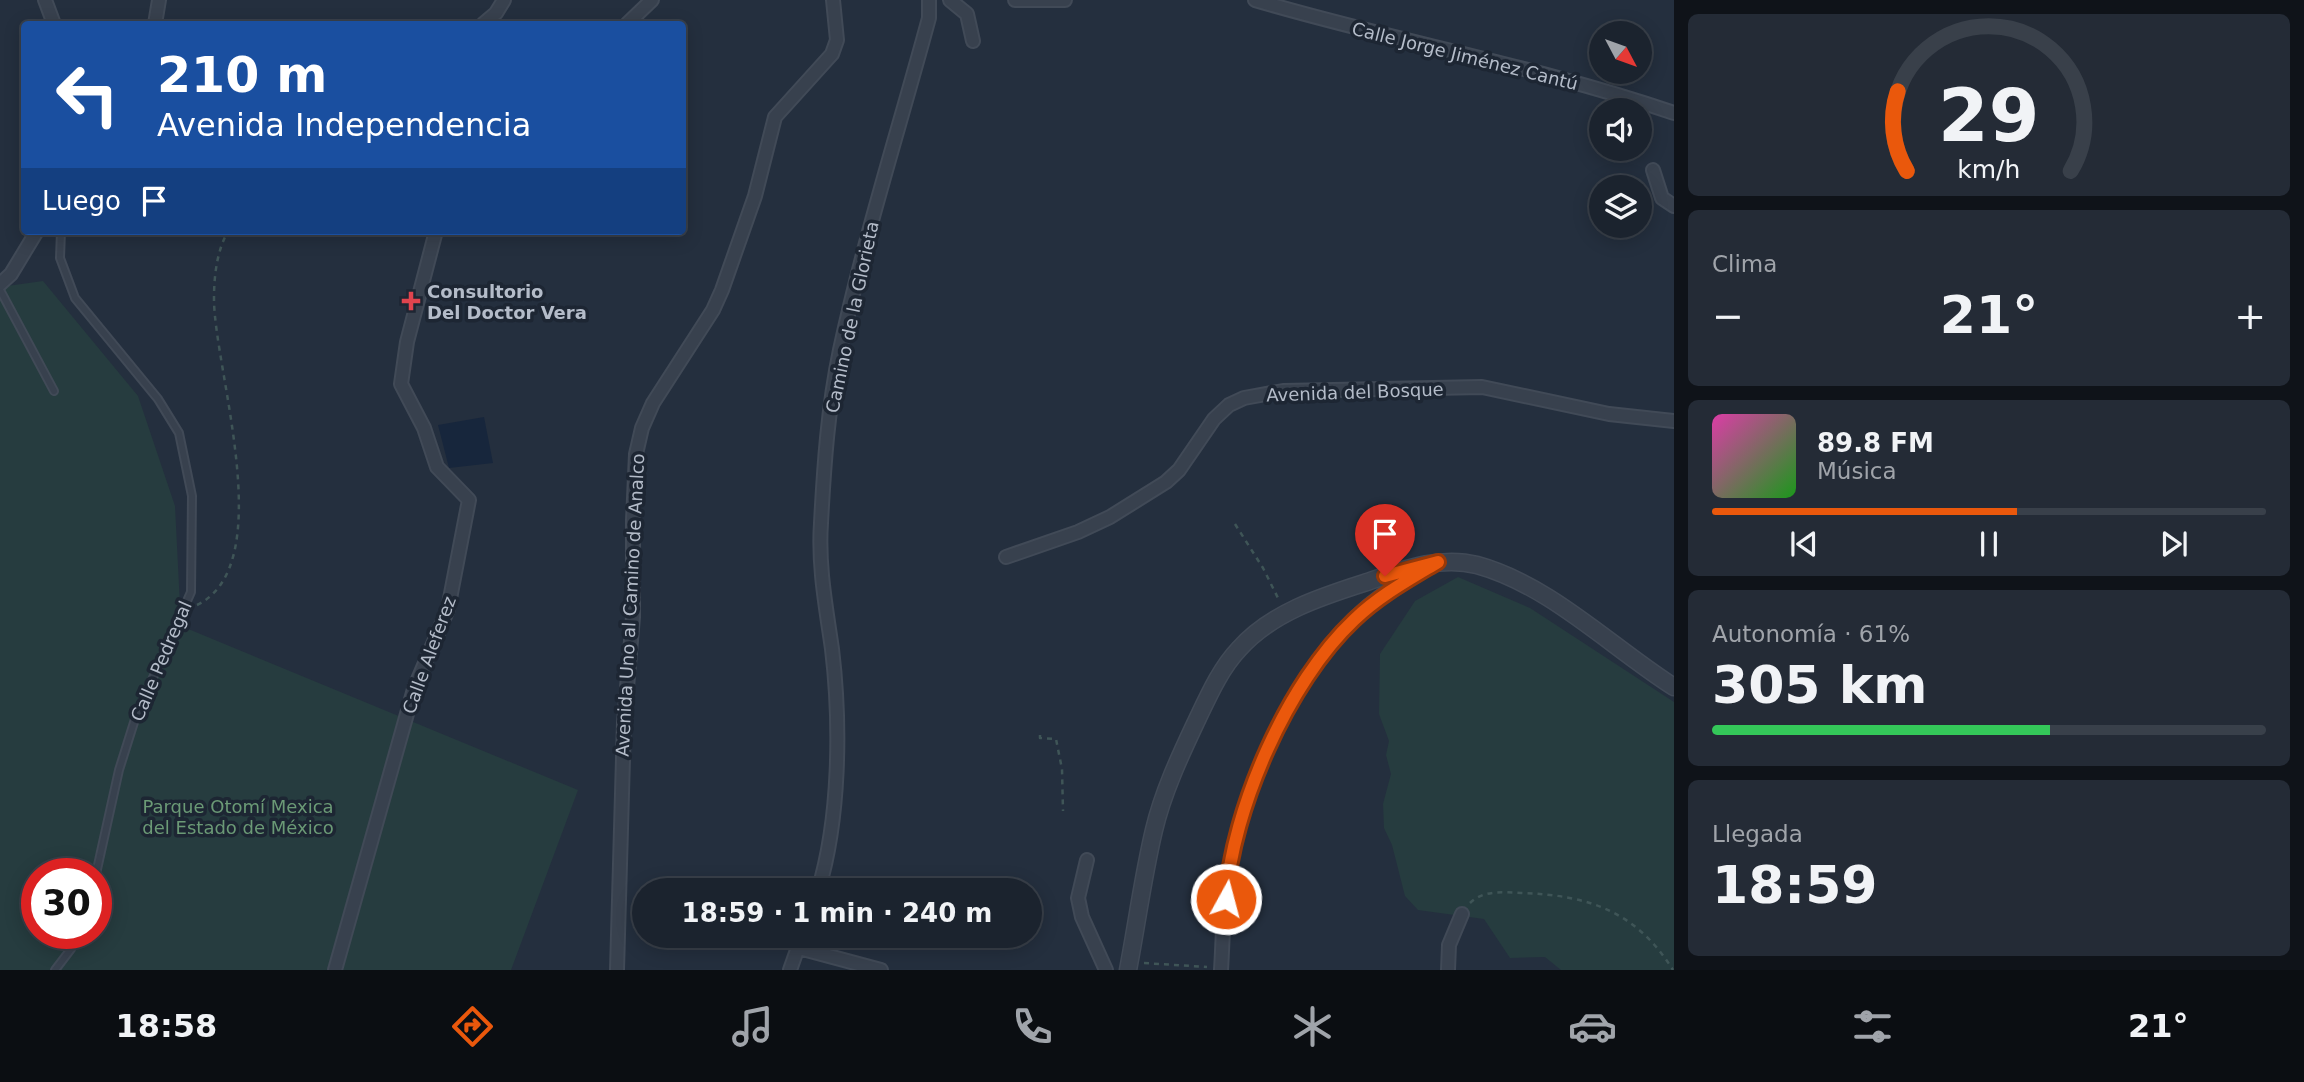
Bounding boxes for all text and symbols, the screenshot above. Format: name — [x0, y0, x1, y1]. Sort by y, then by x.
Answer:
street label: Calle Jorge Jiménez Cantú — [1350, 18, 1580, 94]
north arrow — [1589, 21, 1652, 84]
map controls — [1589, 21, 1652, 238]
text: 210 m — [157, 47, 327, 104]
icon: left — [42, 49, 133, 140]
text: 29 — [1938, 73, 2040, 158]
button: sound — [1589, 98, 1652, 161]
text: Avenida Independencia — [157, 106, 531, 144]
text: km/h — [1957, 155, 2021, 184]
button: layers — [1589, 175, 1652, 238]
icon: arrive — [135, 182, 173, 220]
text: Luego — [42, 186, 121, 216]
street label: Camino de la Glorieta — [821, 219, 883, 415]
text: Clima — [1712, 251, 1777, 277]
place label: Consultorio Del Doctor Vera — [427, 281, 587, 323]
text: 21° — [1940, 285, 2038, 345]
marker: Consultorio Del Doctor Vera — [401, 291, 421, 311]
text: − — [1712, 294, 1744, 338]
text: + — [2234, 294, 2266, 338]
street label: Avenida del Bosque — [1266, 378, 1444, 406]
text: 89.8 FM — [1817, 428, 1934, 458]
street label: Avenida Uno al Camino de Analco — [612, 453, 648, 757]
text: Música — [1817, 458, 1897, 484]
pin — [1355, 504, 1415, 576]
icon: arrive — [1366, 515, 1404, 553]
icon: previous — [1785, 525, 1823, 563]
icon: pause — [1970, 525, 2008, 563]
icon: next — [2155, 525, 2193, 563]
street label: Calle Aleferez — [398, 593, 460, 717]
street label: Calle Pedregal — [126, 598, 196, 724]
text: Autonomía · 61% — [1712, 621, 1910, 647]
text: 305 km — [1712, 655, 1927, 715]
park label: Parque Otomí Mexica del Estado de México — [142, 796, 334, 838]
text: Llegada — [1712, 821, 1803, 847]
text: 18:59 — [1712, 855, 1878, 915]
speed limit sign: 30 — [21, 858, 112, 949]
position arrow — [1189, 862, 1263, 936]
text: 18:59 · 1 min · 240 m — [682, 898, 992, 928]
icon: directions — [448, 1002, 497, 1051]
icon: music — [728, 1002, 777, 1051]
icon: phone — [1008, 1002, 1057, 1051]
icon: climate — [1288, 1002, 1337, 1051]
icon: car — [1568, 1002, 1617, 1051]
icon: filters — [1848, 1002, 1897, 1051]
text: 18:58 — [115, 1007, 217, 1045]
text: 21° — [2128, 1007, 2188, 1045]

